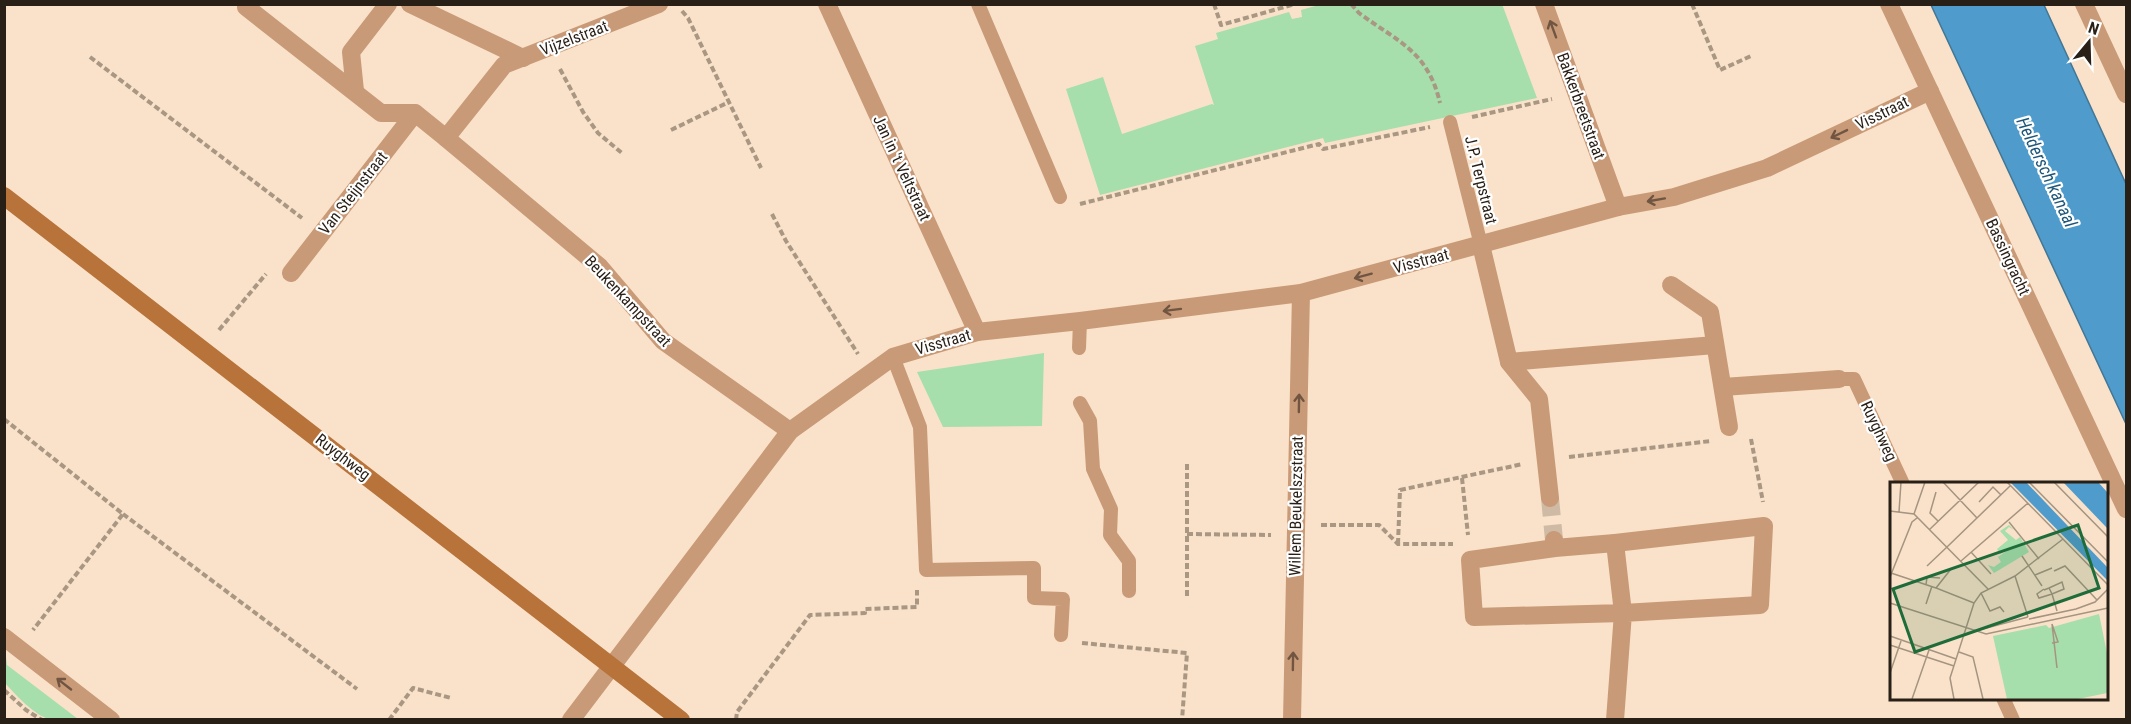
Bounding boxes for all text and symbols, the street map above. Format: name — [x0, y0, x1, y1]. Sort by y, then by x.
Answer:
north arrow — [2059, 12, 2119, 72]
street label: Vijzelstraat — [537, 16, 611, 60]
text: N — [2086, 18, 2101, 39]
one-way arrow — [1547, 20, 1558, 39]
street label: Bakkerbreetstraat — [1553, 50, 1609, 162]
street label: Visstraat — [1852, 92, 1912, 134]
street label: Jan in 't Veltstraat — [869, 112, 935, 224]
water label: Heldersch kanaal — [2012, 114, 2082, 231]
one-way arrow — [1831, 128, 1849, 140]
street label: J.P. Terpstraat — [1461, 134, 1501, 226]
street label: Van Steijnstraat — [315, 148, 391, 238]
one-way arrow — [1647, 195, 1667, 206]
street label: Bassingracht — [1982, 216, 2034, 299]
street label: Visstraat — [1391, 244, 1451, 278]
street label: Beukenkampstraat — [581, 251, 675, 351]
one-way arrow — [1354, 271, 1373, 283]
one-way arrow — [1162, 305, 1182, 316]
street label: Visstraat — [913, 325, 973, 359]
one-way arrow — [1293, 394, 1304, 414]
street label: Ruyghweg — [1857, 398, 1901, 464]
street label: Ruyghweg — [312, 430, 374, 484]
street label: Willem Beukelszstraat — [1285, 436, 1307, 576]
inset map — [1890, 482, 2107, 700]
one-way arrow — [1288, 652, 1299, 672]
one-way arrow — [57, 677, 73, 690]

